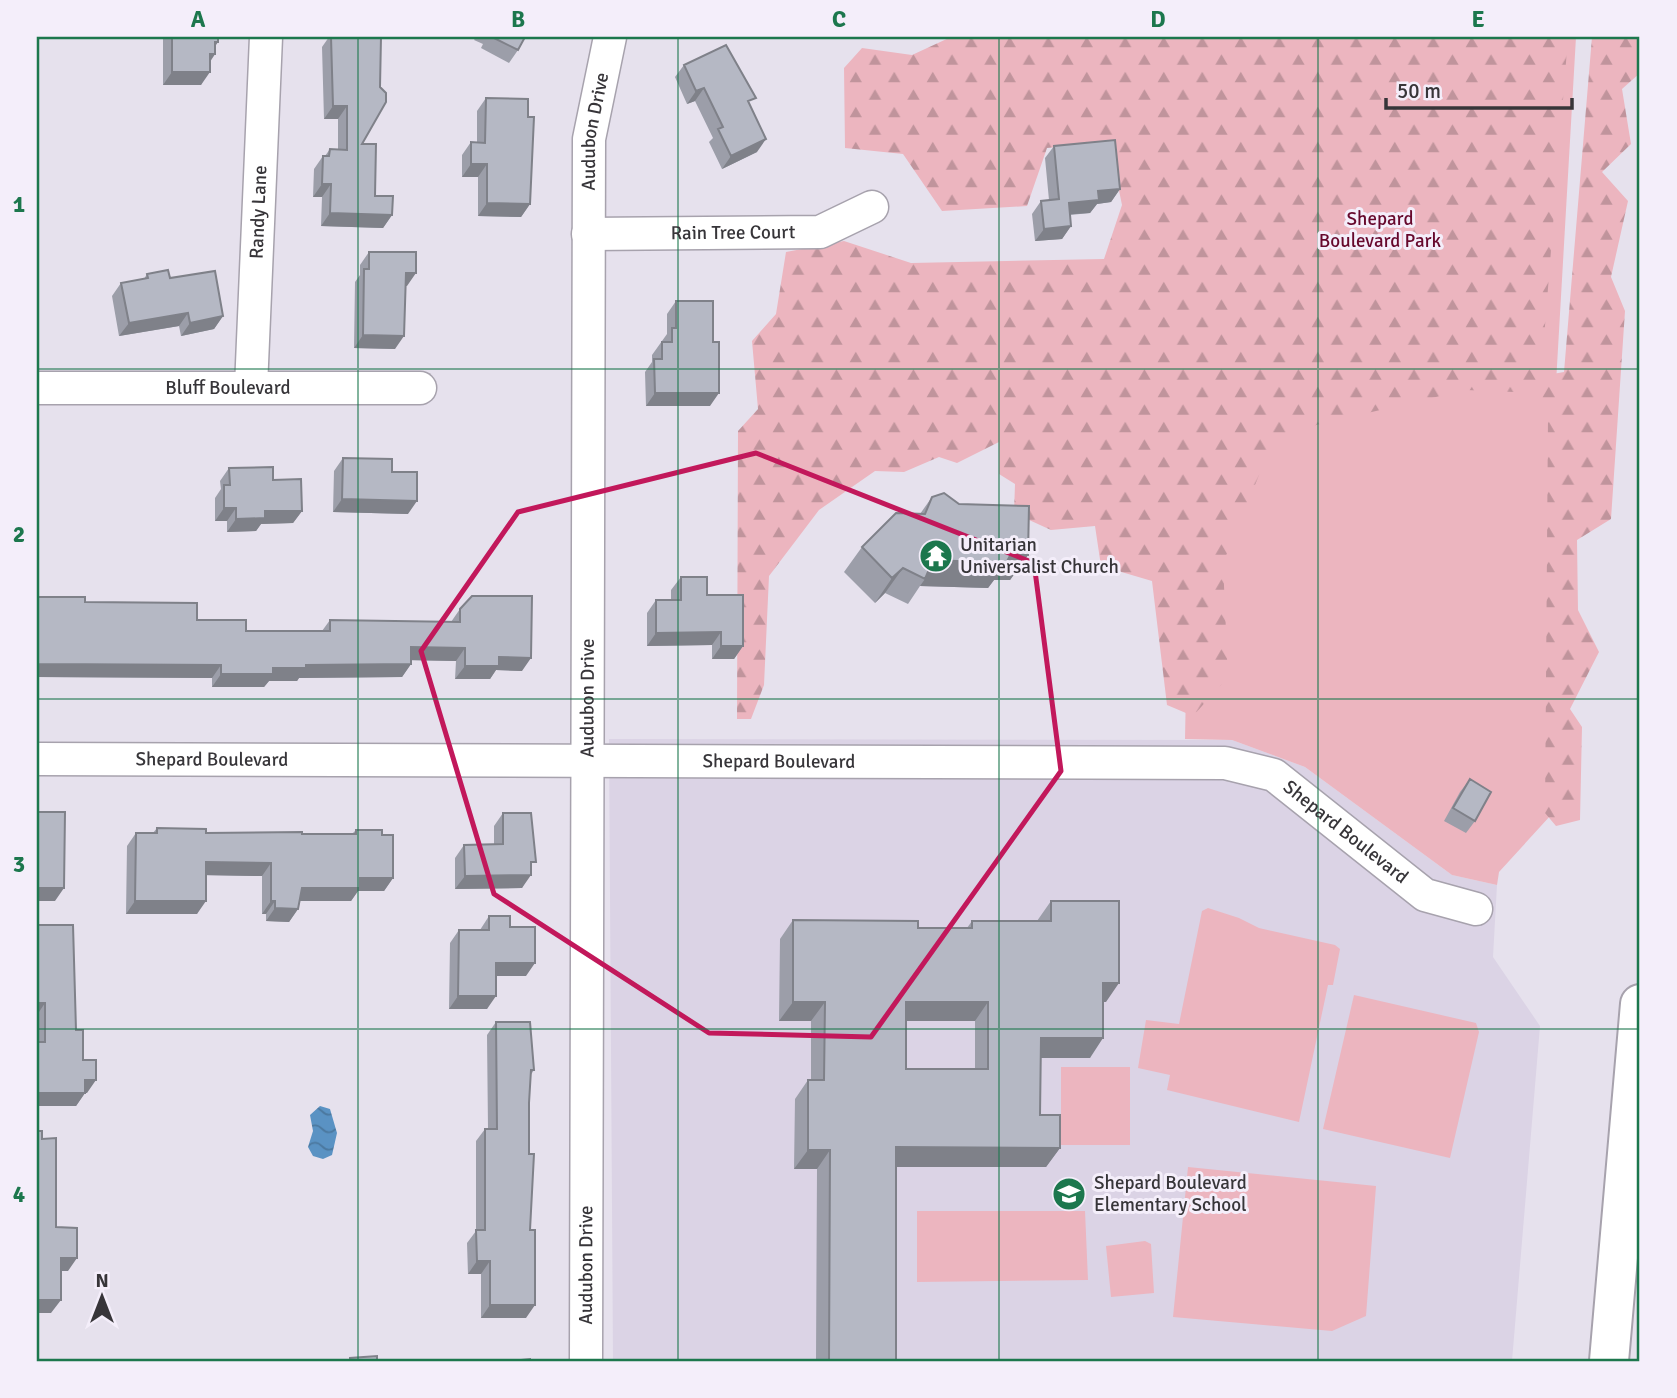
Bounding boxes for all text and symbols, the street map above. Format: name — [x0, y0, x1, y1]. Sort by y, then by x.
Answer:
text: A — [191, 5, 206, 34]
text: B — [511, 5, 525, 34]
text: C — [832, 5, 846, 34]
text: D — [1150, 5, 1166, 34]
text: E — [1471, 5, 1485, 34]
scale bar — [1386, 66, 1572, 110]
street label: Audubon Drive — [577, 70, 614, 191]
text: 50 m — [1397, 78, 1441, 104]
street label: Randy Lane — [244, 165, 272, 259]
text: 1 — [13, 190, 25, 219]
park label: Shepard Boulevard Park — [1319, 207, 1442, 253]
street label: Rain Tree Court — [671, 220, 796, 245]
street label: Bluff Boulevard — [165, 376, 291, 400]
text: 2 — [13, 520, 25, 549]
place label: Unitarian Universalist Church — [960, 533, 1119, 579]
temple icon: Unitarian Universalist Church — [917, 537, 955, 575]
street label: Audubon Drive — [575, 638, 600, 758]
street label: Shepard Boulevard — [136, 747, 288, 772]
street label: Shepard Boulevard — [703, 749, 855, 774]
street label: Shepard Boulevard — [1278, 775, 1413, 889]
text: 3 — [13, 850, 25, 879]
place label: Shepard Boulevard Elementary School — [1094, 1171, 1247, 1217]
school or university icon: Shepard Boulevard Elementary School — [1050, 1175, 1088, 1213]
text: 4 — [13, 1180, 25, 1209]
street label: Audubon Drive — [574, 1205, 598, 1325]
north arrow — [66, 1262, 136, 1332]
text: N — [95, 1269, 109, 1293]

